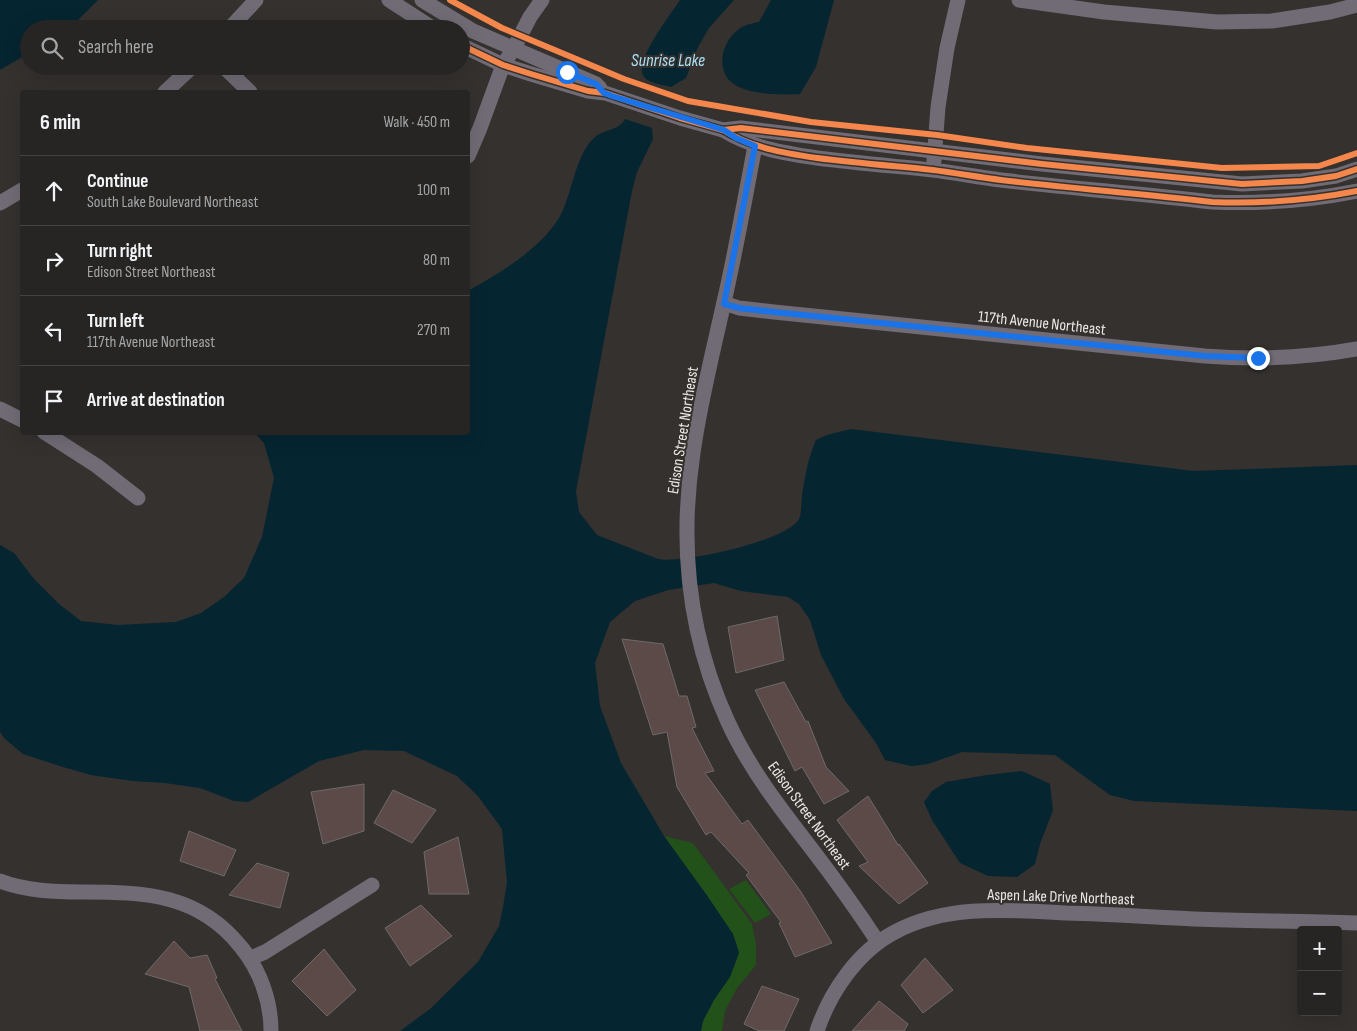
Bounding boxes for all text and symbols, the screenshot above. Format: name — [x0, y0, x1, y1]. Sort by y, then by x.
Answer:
search box — [20, 20, 470, 75]
icon: search — [38, 34, 66, 62]
text: Search here — [78, 36, 154, 59]
water label: Sunrise Lake — [631, 50, 705, 71]
route start — [556, 61, 579, 84]
text: 6 min — [40, 110, 81, 135]
text: Walk · 450 m — [383, 113, 450, 132]
text: Continue — [87, 170, 148, 193]
icon: ahead — [40, 177, 68, 205]
text: 100 m — [417, 181, 450, 200]
text: South Lake Boulevard Northeast — [87, 193, 258, 212]
text: Turn right — [87, 240, 152, 263]
icon: right — [40, 247, 68, 275]
text: 80 m — [423, 251, 450, 270]
text: Edison Street Northeast — [87, 263, 216, 282]
street label: 117th Avenue Northeast — [977, 307, 1107, 340]
text: Turn left — [87, 310, 144, 333]
icon: left — [40, 317, 68, 345]
text: 270 m — [417, 321, 450, 340]
text: 117th Avenue Northeast — [87, 333, 215, 352]
route end — [1247, 347, 1270, 370]
street label: Edison Street Northeast — [664, 365, 703, 495]
icon: arrive — [40, 387, 68, 415]
text: Arrive at destination — [87, 389, 225, 412]
street label: Edison Street Northeast — [763, 758, 854, 874]
street label: Aspen Lake Drive Northeast — [986, 885, 1135, 910]
map controls — [1297, 926, 1342, 1016]
button: + — [1297, 926, 1342, 971]
button: − — [1297, 971, 1342, 1016]

